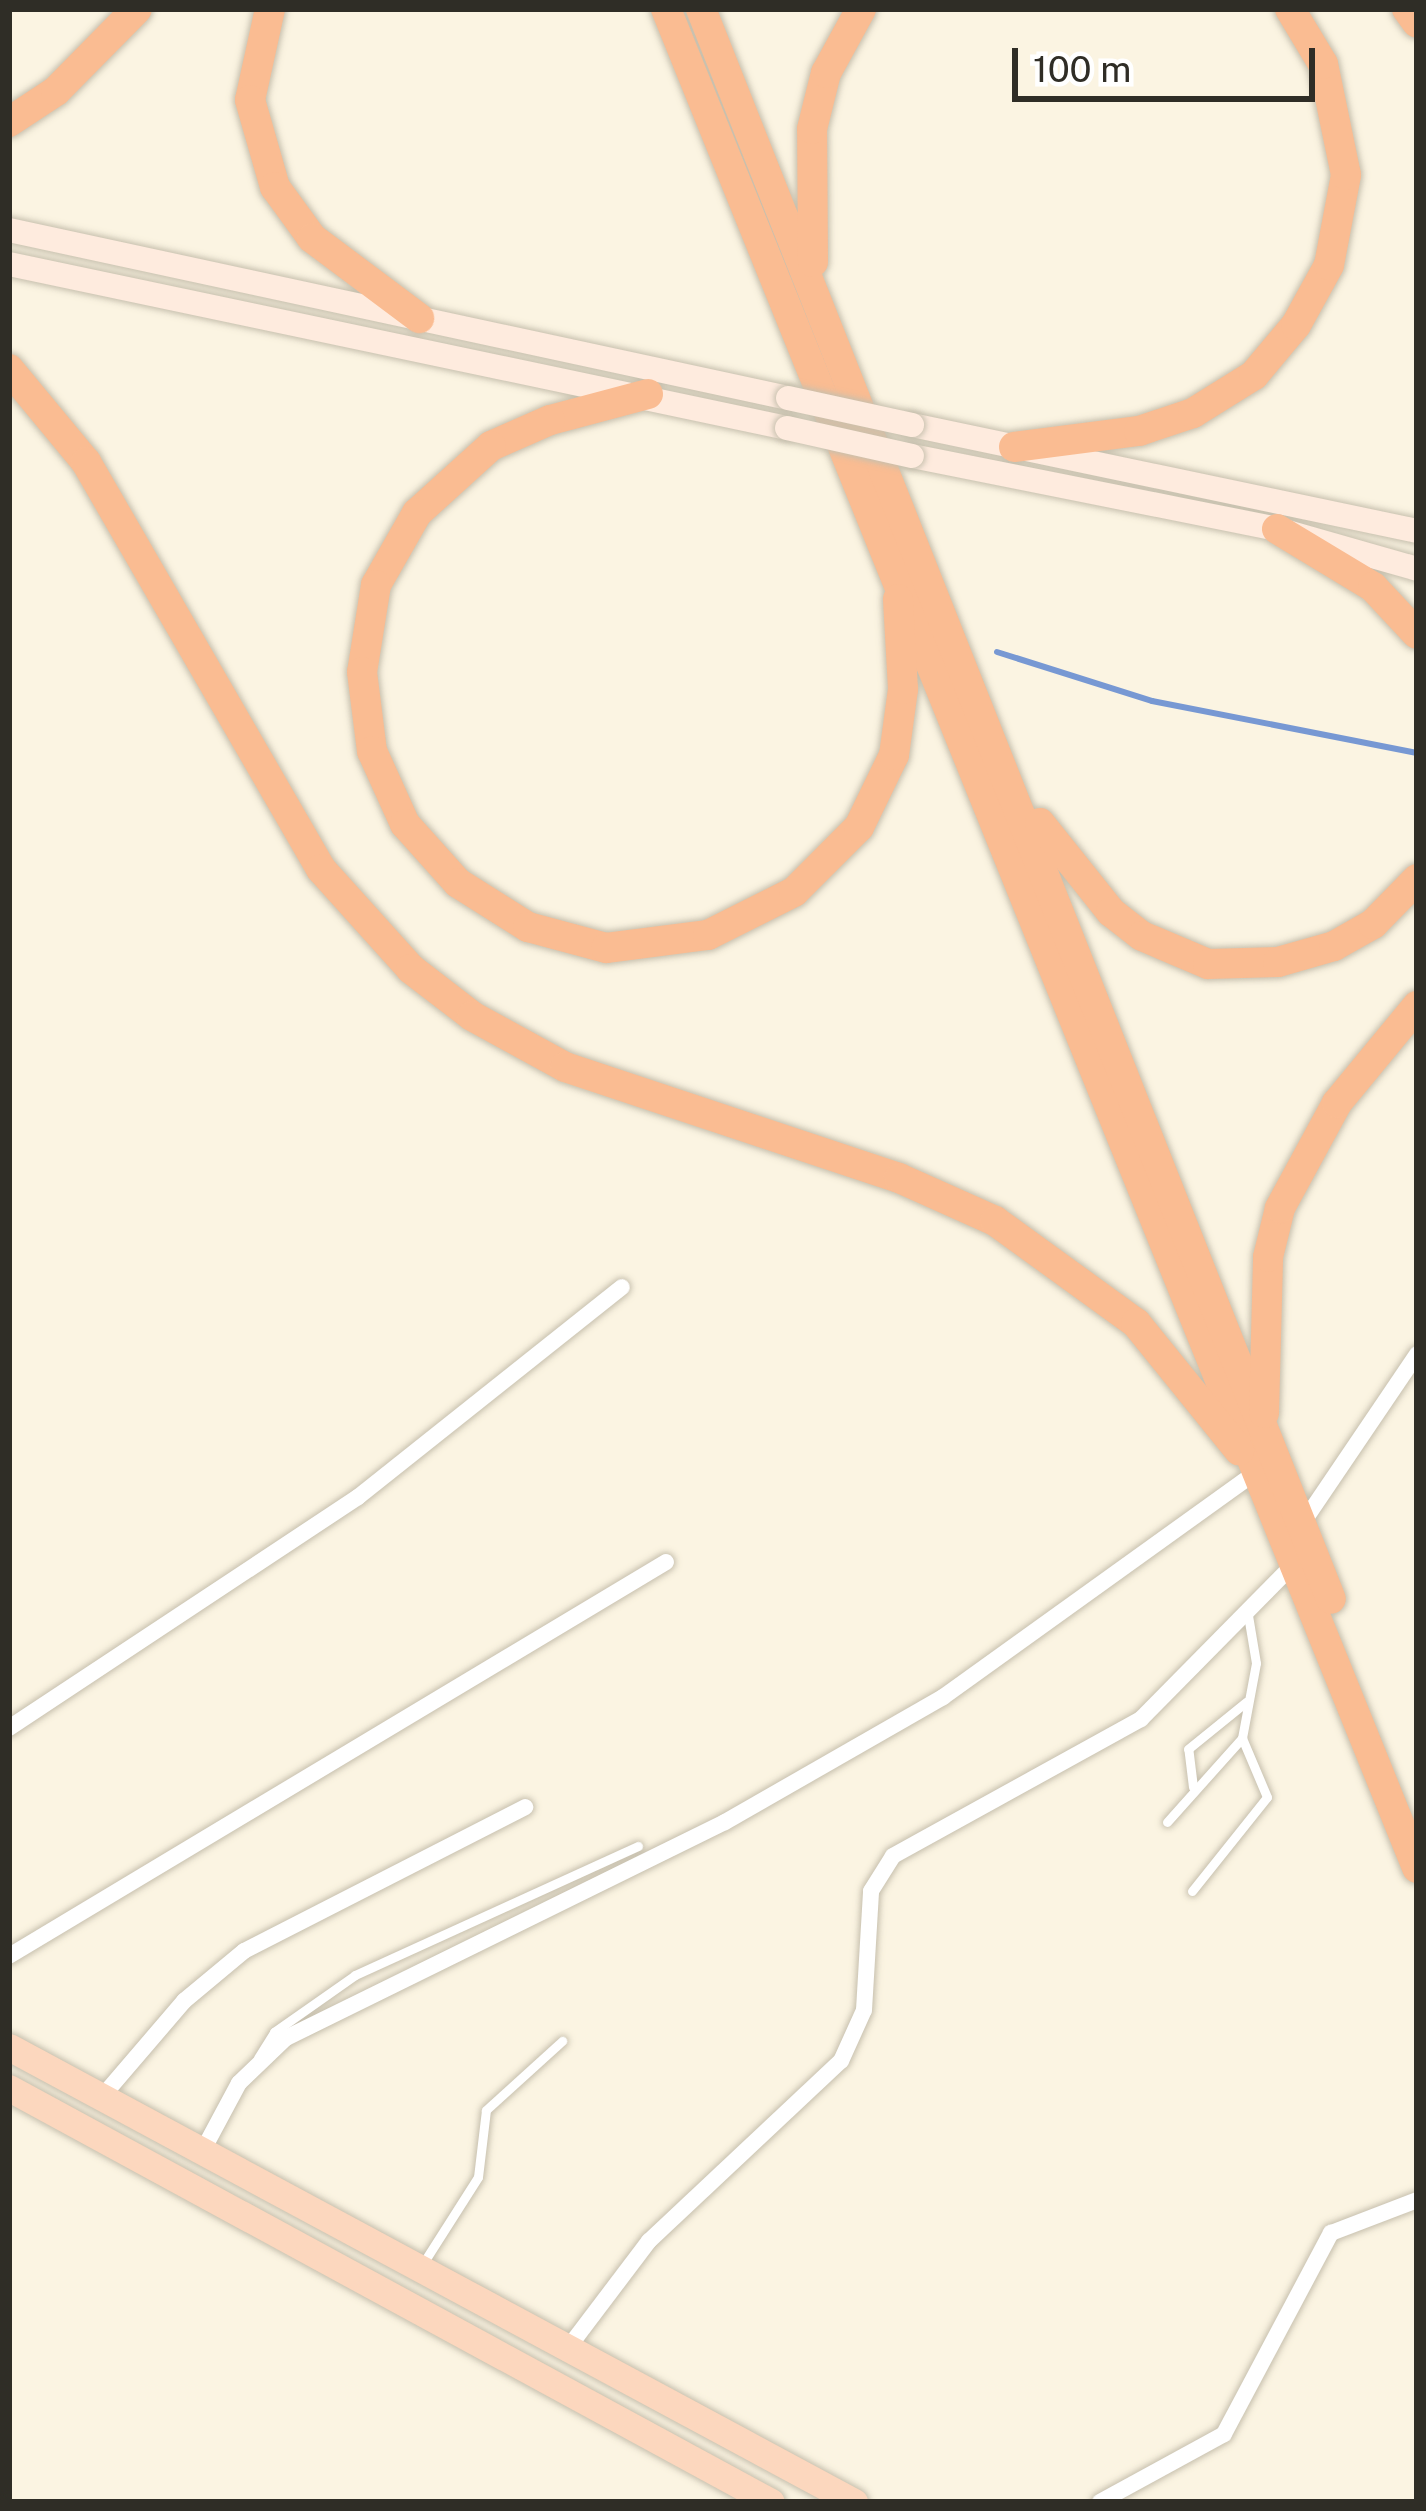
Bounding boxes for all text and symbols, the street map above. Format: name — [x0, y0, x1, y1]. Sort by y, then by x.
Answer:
scale bar — [1018, 24, 1321, 98]
text: 100 m — [1033, 48, 1131, 90]

